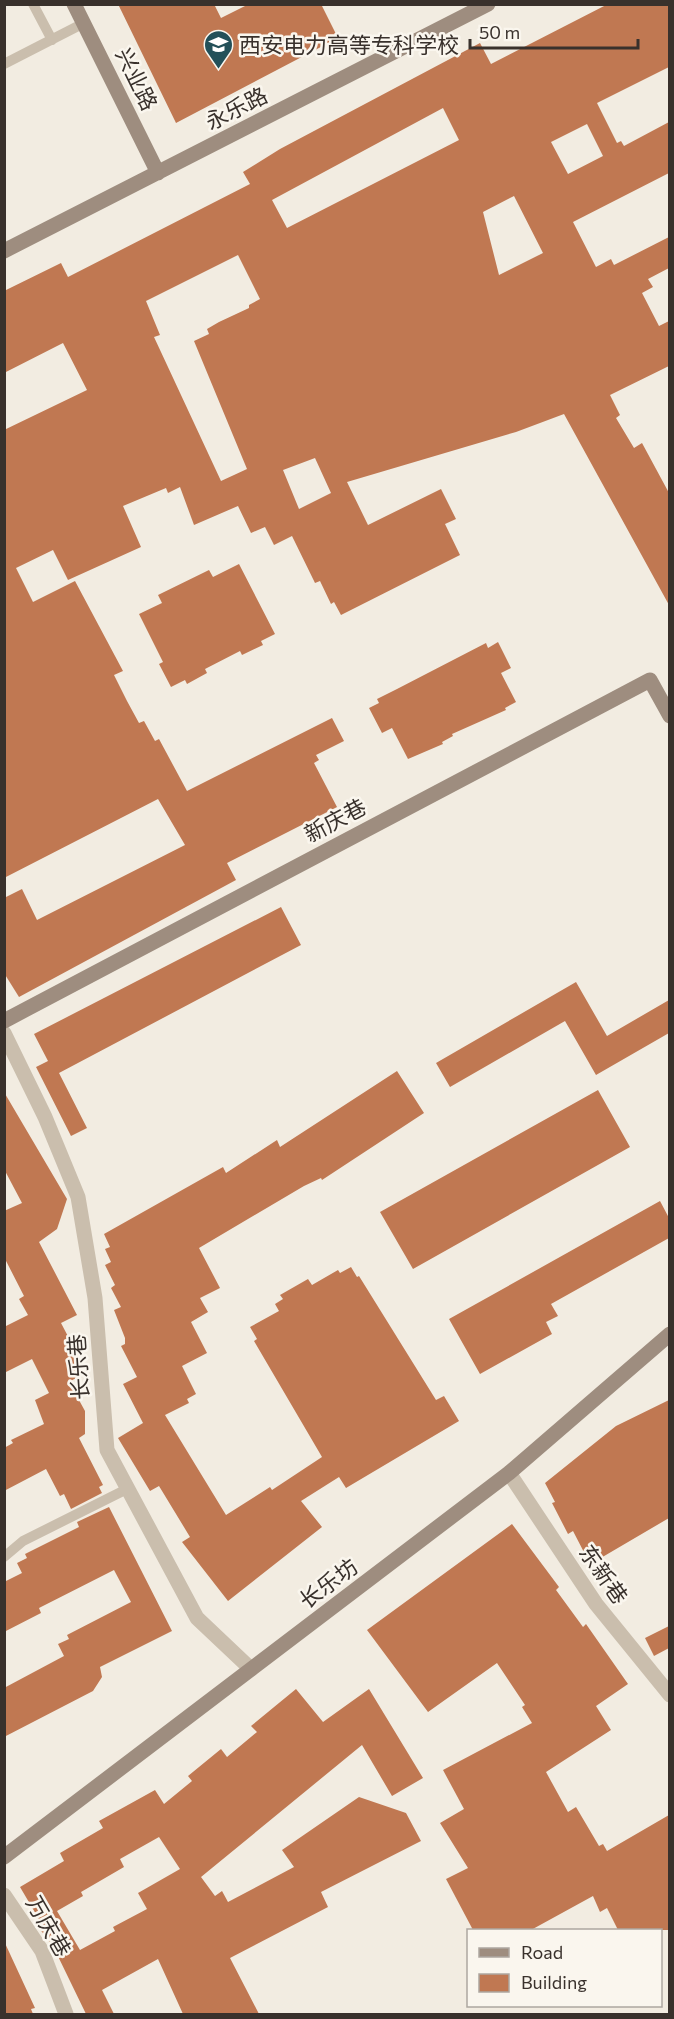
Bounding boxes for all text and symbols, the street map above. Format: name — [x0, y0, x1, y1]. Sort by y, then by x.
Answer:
scale bar — [470, 12, 638, 50]
text: 50 m — [479, 21, 520, 43]
school or university icon: 西安电力高等专科学校 — [202, 28, 234, 70]
place label: 西安电力高等专科学校 — [239, 31, 459, 58]
street label: 兴业路 — [110, 43, 164, 115]
street label: 永乐路 — [200, 81, 272, 135]
street label: 新庆巷 — [300, 793, 370, 847]
street label: 长乐巷 — [62, 1333, 94, 1401]
street label: 东新巷 — [574, 1539, 634, 1609]
street label: 长乐坊 — [294, 1552, 362, 1614]
street label: 万庆巷 — [21, 1891, 77, 1961]
legend — [467, 1929, 662, 2007]
text: Road — [521, 1941, 563, 1963]
text: Building — [521, 1971, 587, 1993]

